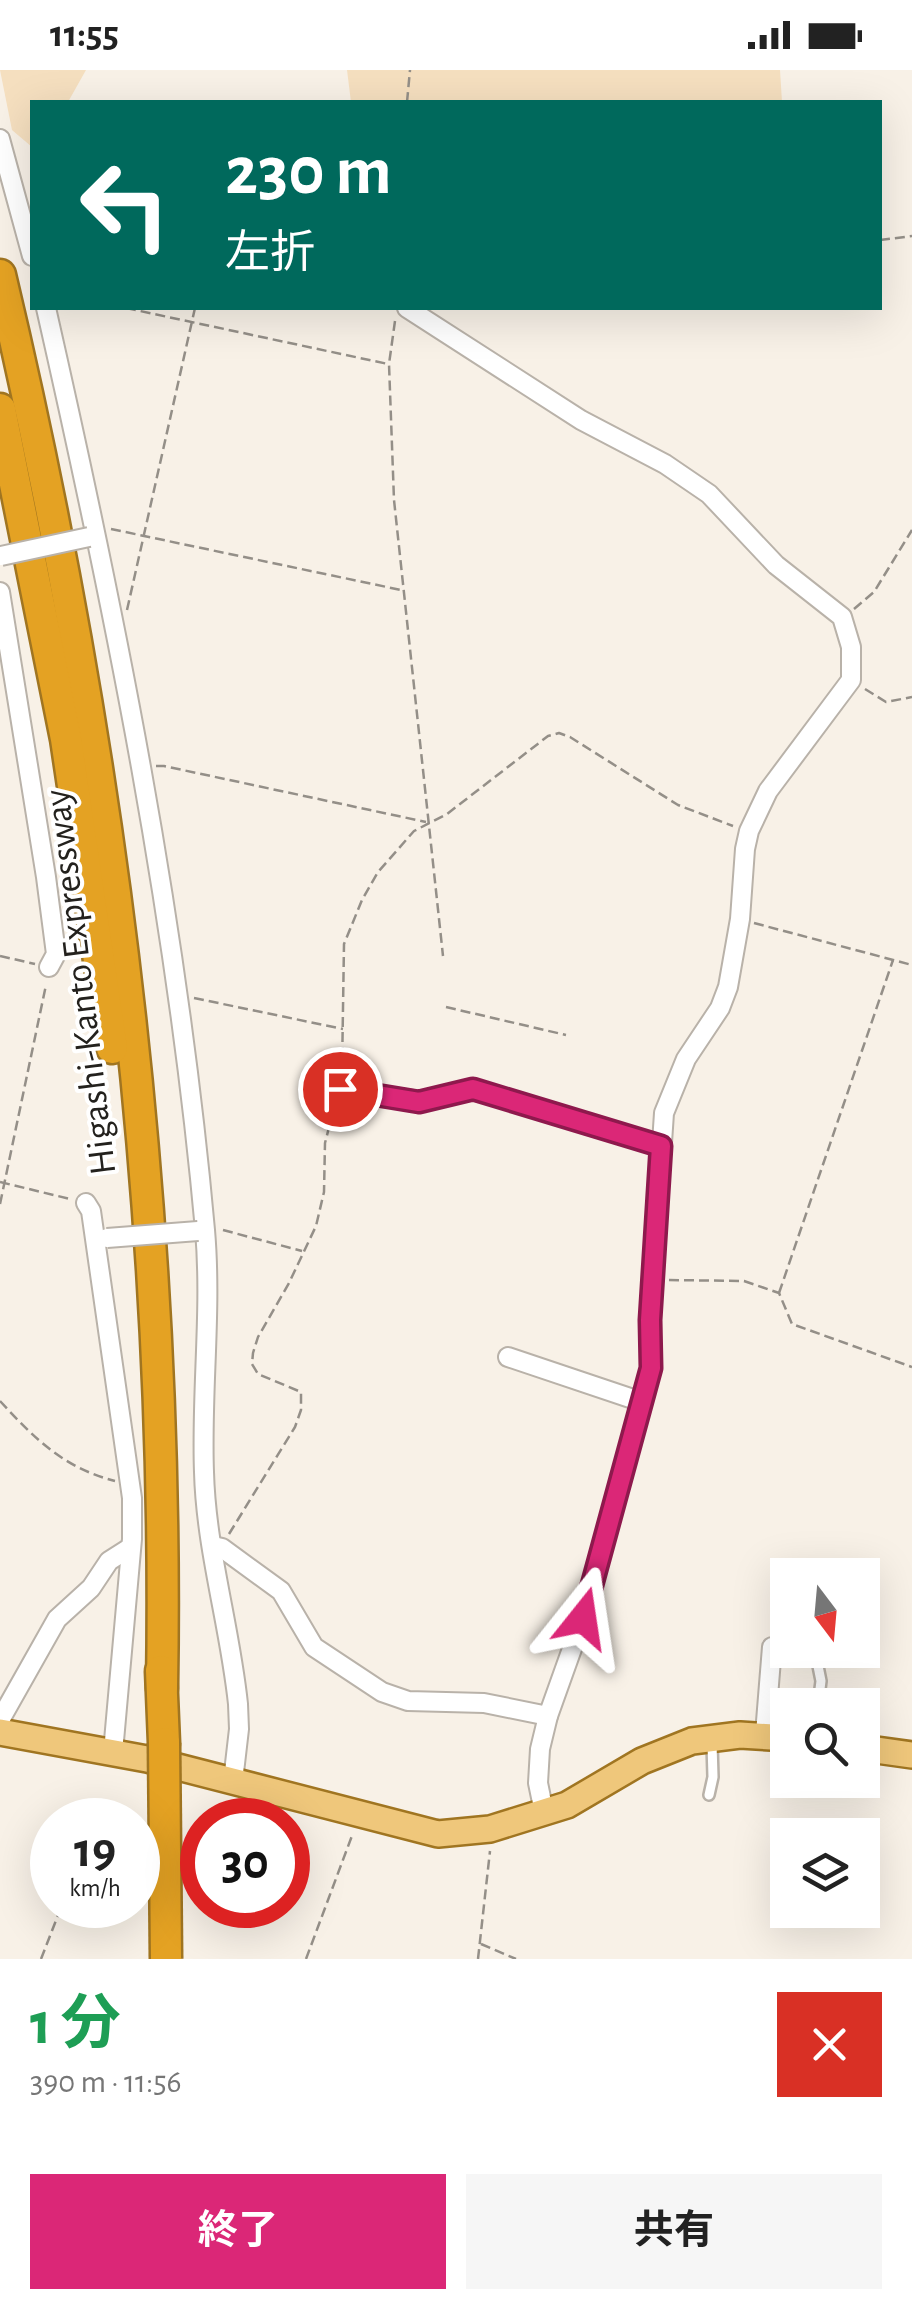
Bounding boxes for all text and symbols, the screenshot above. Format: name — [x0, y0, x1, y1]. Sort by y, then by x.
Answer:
text: 11:55 — [50, 16, 119, 54]
text: 230 m — [225, 137, 392, 207]
icon: left — [60, 140, 190, 270]
text: 左折 — [225, 231, 315, 276]
street label: Higashi-Kanto Expressway — [38, 787, 124, 1177]
pin — [298, 1047, 383, 1132]
icon: arrive — [313, 1062, 368, 1117]
north arrow — [770, 1558, 880, 1668]
map controls — [770, 1558, 880, 1928]
position arrow — [531, 1566, 635, 1670]
button: search — [770, 1688, 880, 1798]
speed limit sign: 30 — [180, 1798, 310, 1928]
button: layers — [770, 1818, 880, 1928]
text: 19 — [74, 1826, 116, 1876]
text: km/h — [69, 1876, 121, 1901]
button: close — [777, 1992, 882, 2097]
text: 1 分 — [30, 1995, 121, 2055]
text: 390 m · 11:56 — [30, 2066, 182, 2098]
button: 終了 — [30, 2174, 446, 2289]
button: 共有 — [466, 2174, 882, 2289]

